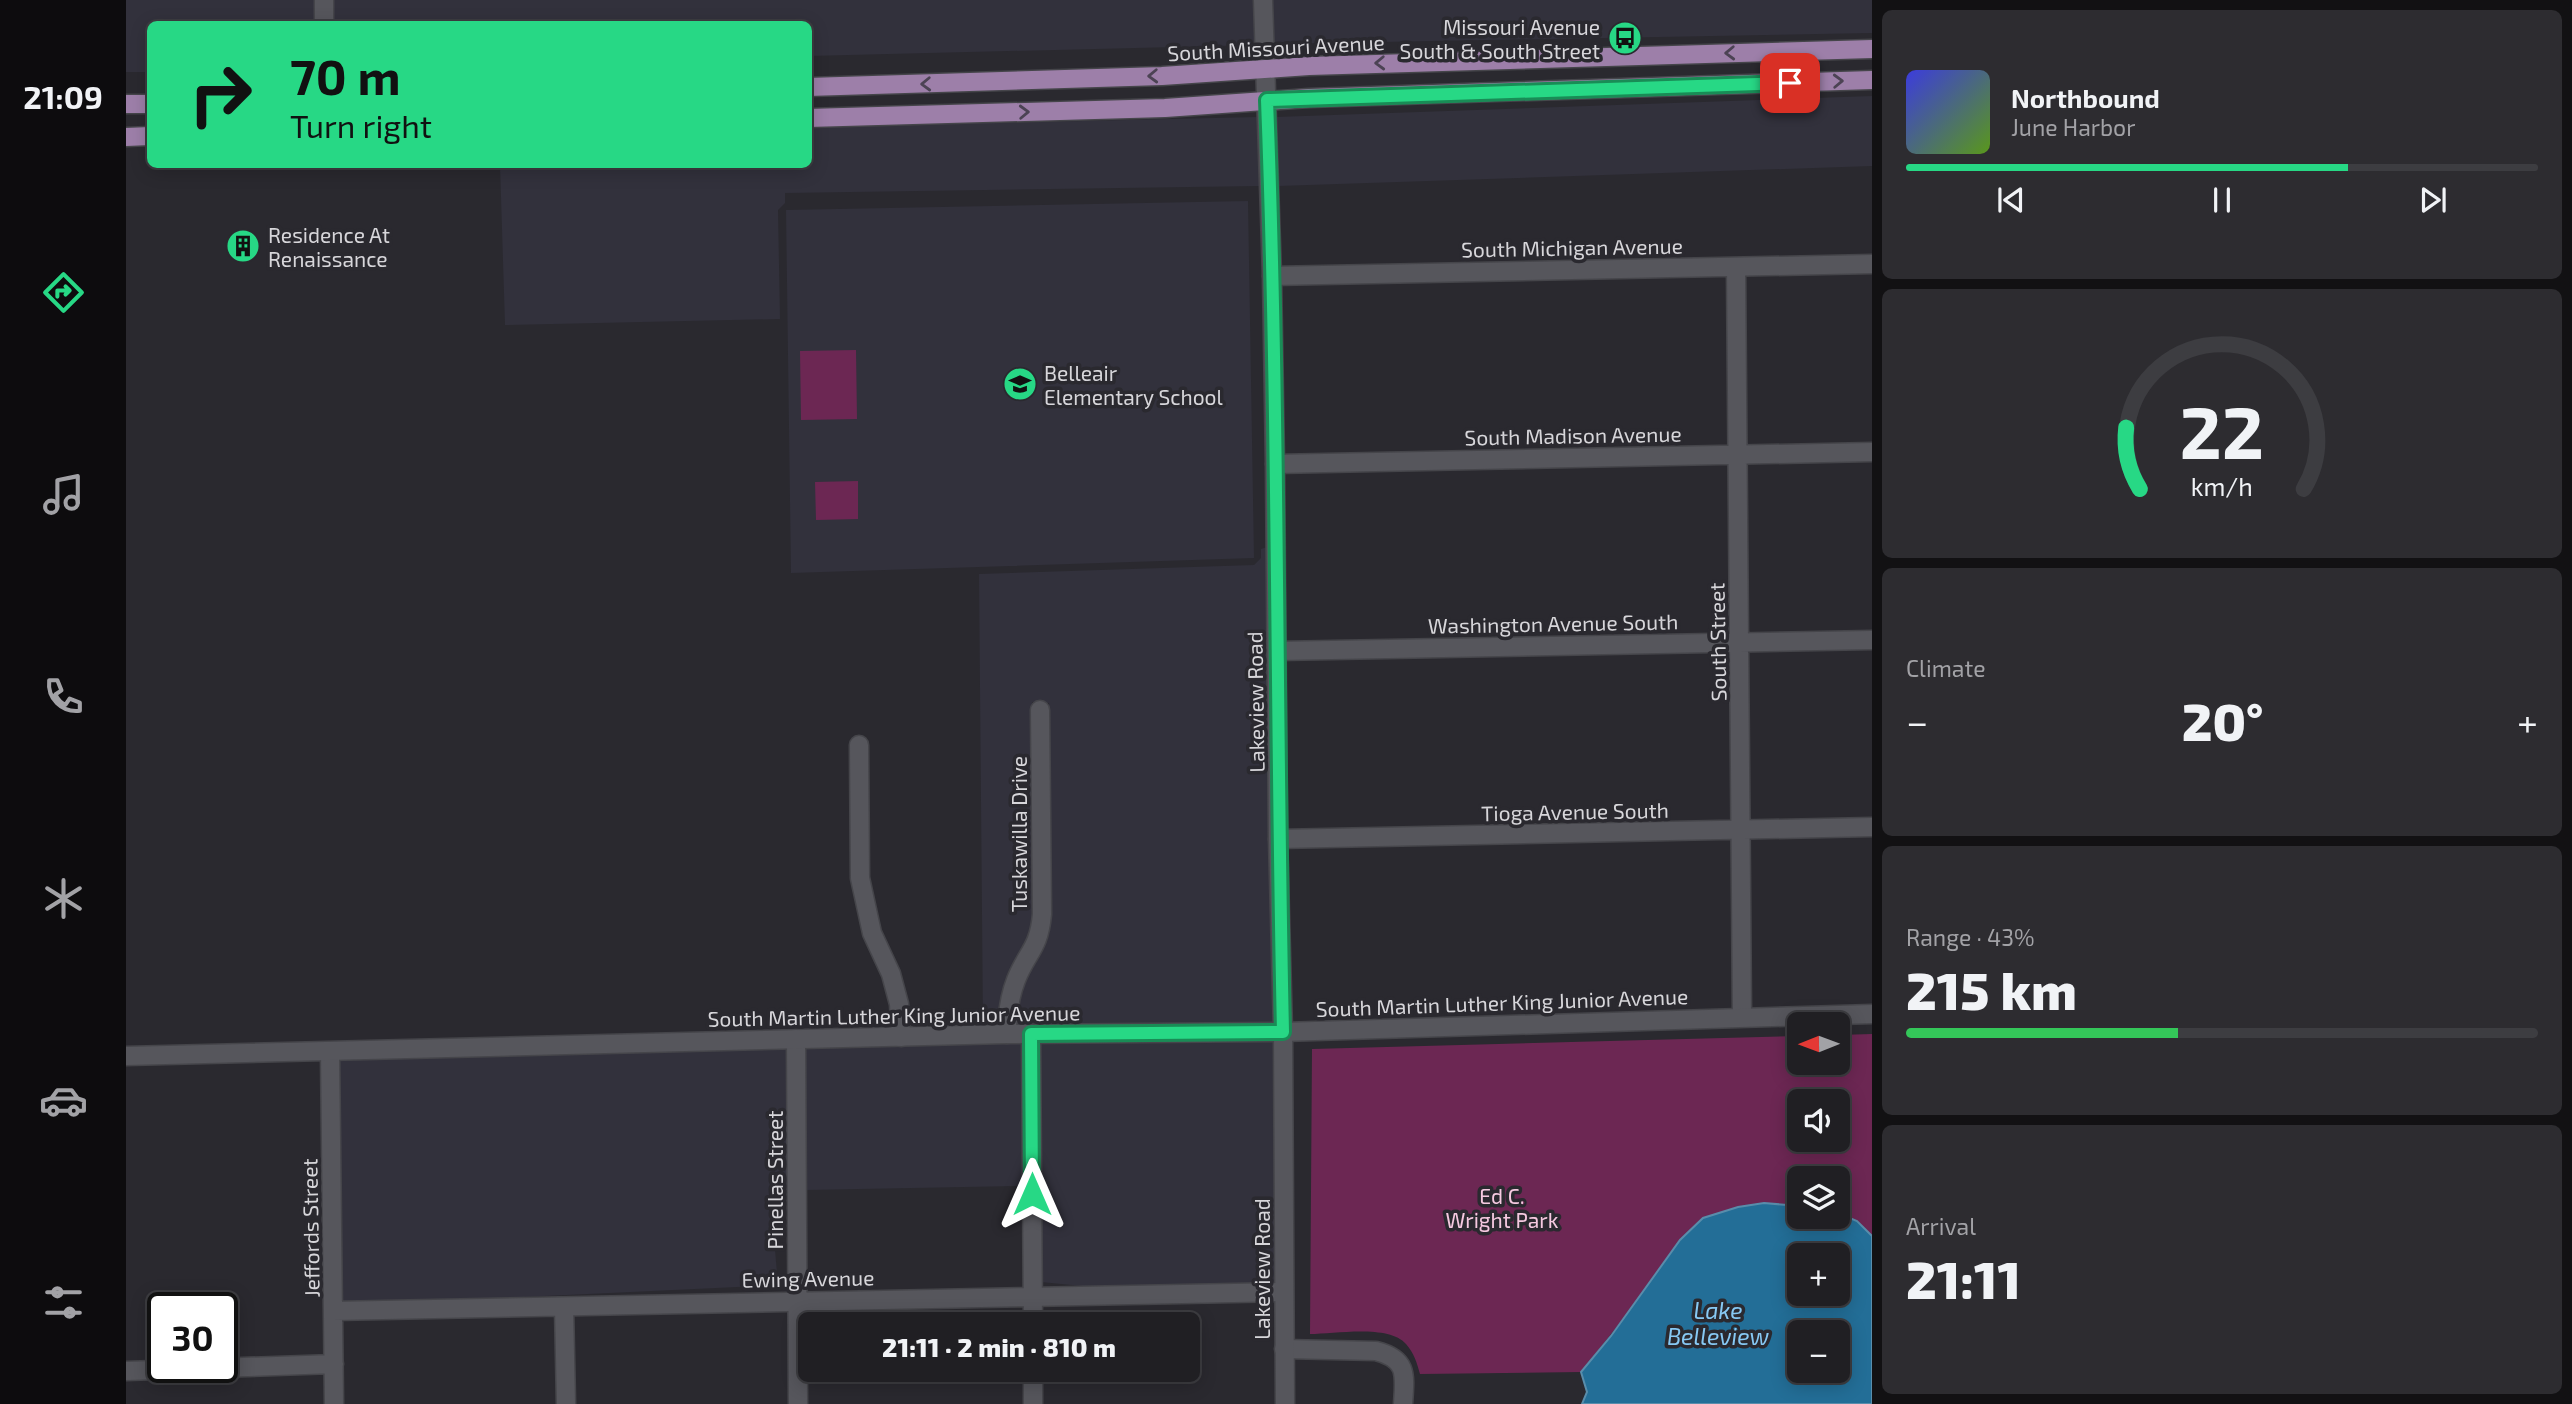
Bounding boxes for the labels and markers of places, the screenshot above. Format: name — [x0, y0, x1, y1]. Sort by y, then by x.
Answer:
place label: Missouri Avenue South & South Street — [1400, 14, 1600, 63]
bus stop icon: Missouri Avenue South & South Street — [1606, 19, 1644, 57]
pin — [1760, 53, 1820, 113]
place label: Residence At Renaissance — [268, 222, 390, 271]
building icon: Residence At Renaissance — [224, 227, 262, 265]
place label: Belleair Elementary School — [1044, 360, 1224, 409]
school or university icon: Belleair Elementary School — [1001, 365, 1039, 403]

